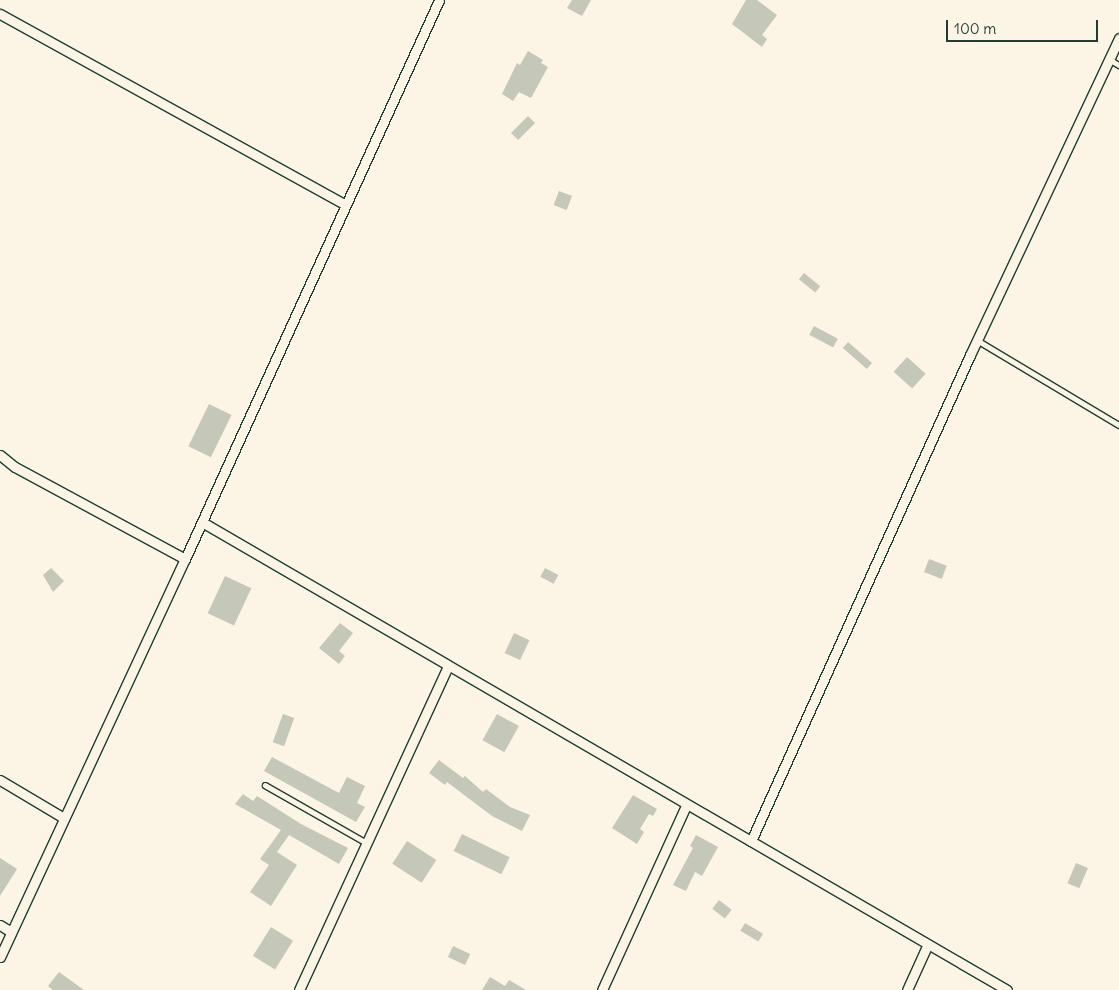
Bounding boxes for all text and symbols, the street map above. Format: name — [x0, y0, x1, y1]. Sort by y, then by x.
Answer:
scale bar — [949, 10, 1102, 42]
text: 100 m — [954, 19, 996, 38]

